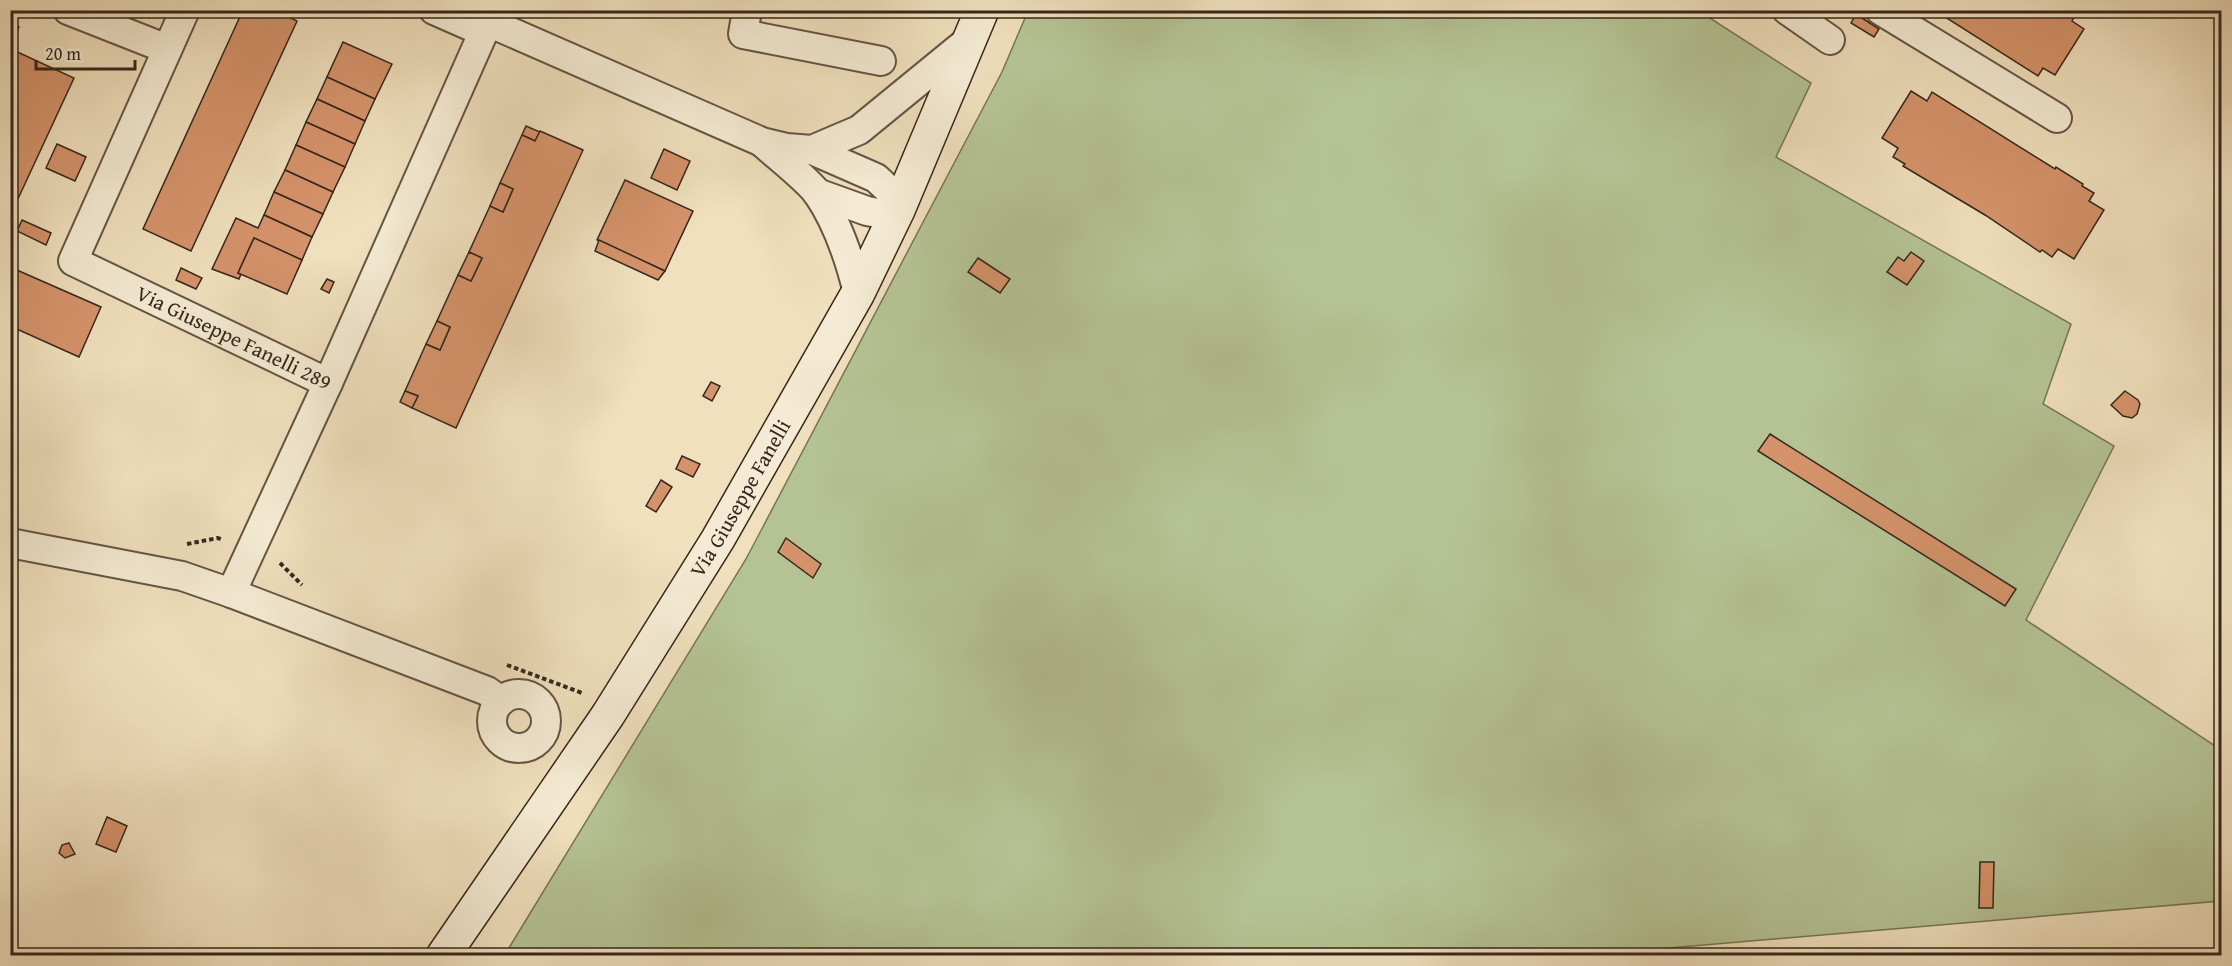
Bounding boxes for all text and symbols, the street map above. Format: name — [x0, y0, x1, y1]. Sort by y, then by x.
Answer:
scale bar — [36, 33, 135, 71]
text: 20 m — [45, 40, 81, 67]
street label: Via Giuseppe Fanelli 289 — [131, 277, 337, 397]
street label: Via Giuseppe Fanelli — [682, 413, 798, 583]

